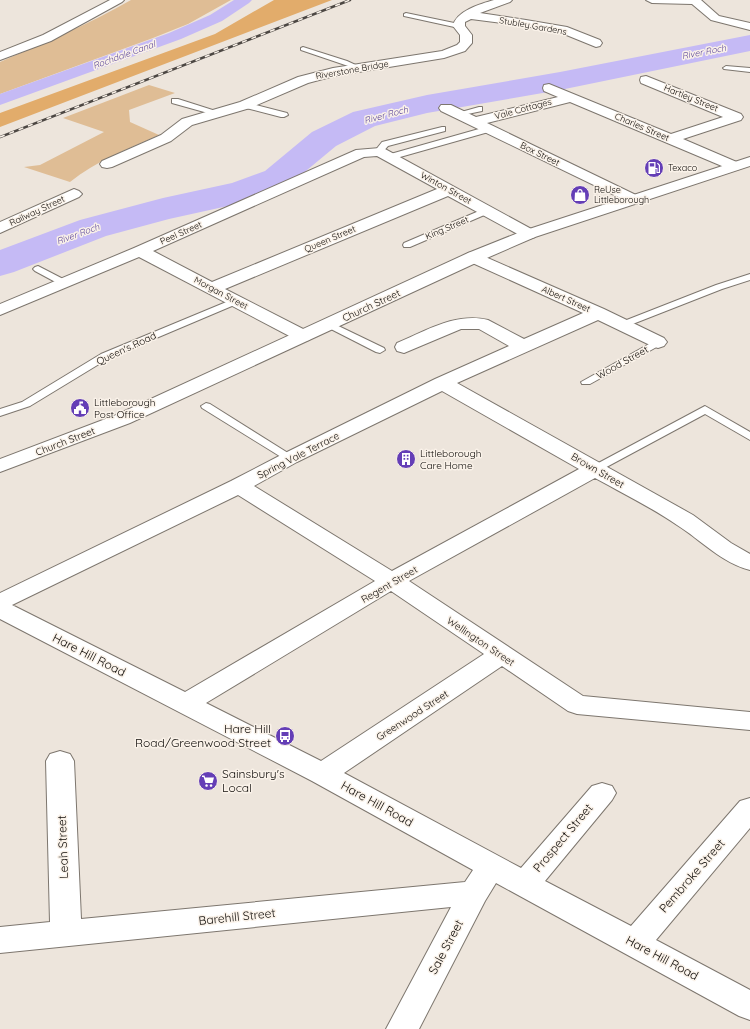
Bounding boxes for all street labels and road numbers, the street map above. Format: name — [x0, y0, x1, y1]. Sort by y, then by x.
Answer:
street label: Stubley Gardens — [498, 14, 568, 37]
street label: Riverstone Bridge — [315, 58, 389, 81]
street label: Hartley Street — [662, 82, 720, 113]
street label: Vale Cottages — [493, 96, 553, 121]
street label: Charles Street — [613, 110, 671, 143]
street label: Box Street — [519, 139, 562, 168]
street label: Winton Street — [419, 169, 474, 206]
street label: Railway Street — [7, 193, 66, 228]
street label: King Street — [424, 214, 470, 242]
street label: Peel Street — [158, 218, 203, 247]
street label: Queen Street — [303, 223, 357, 254]
street label: Morgan Street — [192, 274, 250, 311]
street label: Albert Street — [540, 283, 592, 314]
street label: Church Street — [340, 286, 403, 325]
street label: Queen's Road — [94, 329, 158, 368]
street label: Wood Street — [594, 342, 651, 382]
street label: Church Street — [34, 424, 97, 459]
street label: Spring Vale Terrace — [255, 429, 342, 482]
street label: Brown Street — [569, 450, 627, 491]
street label: Regent Street — [359, 563, 420, 606]
street label: Wellington Street — [444, 614, 518, 669]
street label: Hare Hill Road — [50, 630, 128, 679]
street label: Greenwood Street — [374, 687, 451, 744]
street label: Hare Hill Road — [339, 778, 416, 830]
street label: Prospect Street — [530, 800, 596, 875]
street label: Leah Street — [54, 815, 71, 879]
street label: Pembroke Street — [656, 836, 728, 916]
street label: Barehill Street — [198, 905, 276, 928]
street label: Sale Street — [425, 917, 466, 977]
street label: Hare Hill Road — [623, 932, 701, 983]

